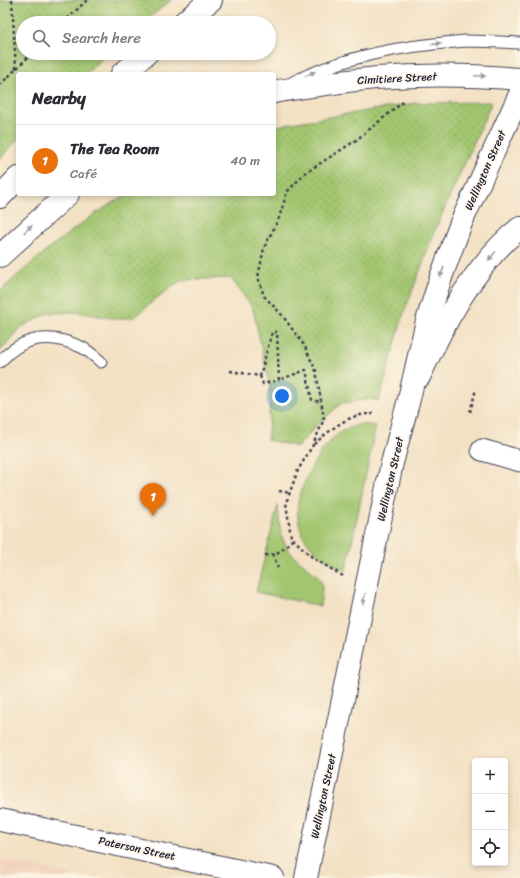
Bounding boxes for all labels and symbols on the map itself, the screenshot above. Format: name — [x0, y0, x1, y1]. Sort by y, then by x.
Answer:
one-way arrow — [430, 41, 442, 47]
street label: Cimitiere Street — [357, 67, 438, 90]
one-way arrow — [304, 71, 316, 77]
one-way arrow — [474, 73, 486, 80]
street label: Wellington Street — [459, 127, 512, 213]
one-way arrow — [23, 224, 33, 234]
one-way arrow — [488, 250, 497, 261]
one-way arrow — [439, 267, 445, 279]
your location — [272, 386, 292, 406]
street label: Wellington Street — [372, 435, 410, 523]
pin: 1 — [140, 483, 166, 516]
one-way arrow — [360, 592, 366, 605]
street label: Wellington Street — [305, 752, 342, 840]
street label: Paterson Street — [97, 831, 177, 866]

